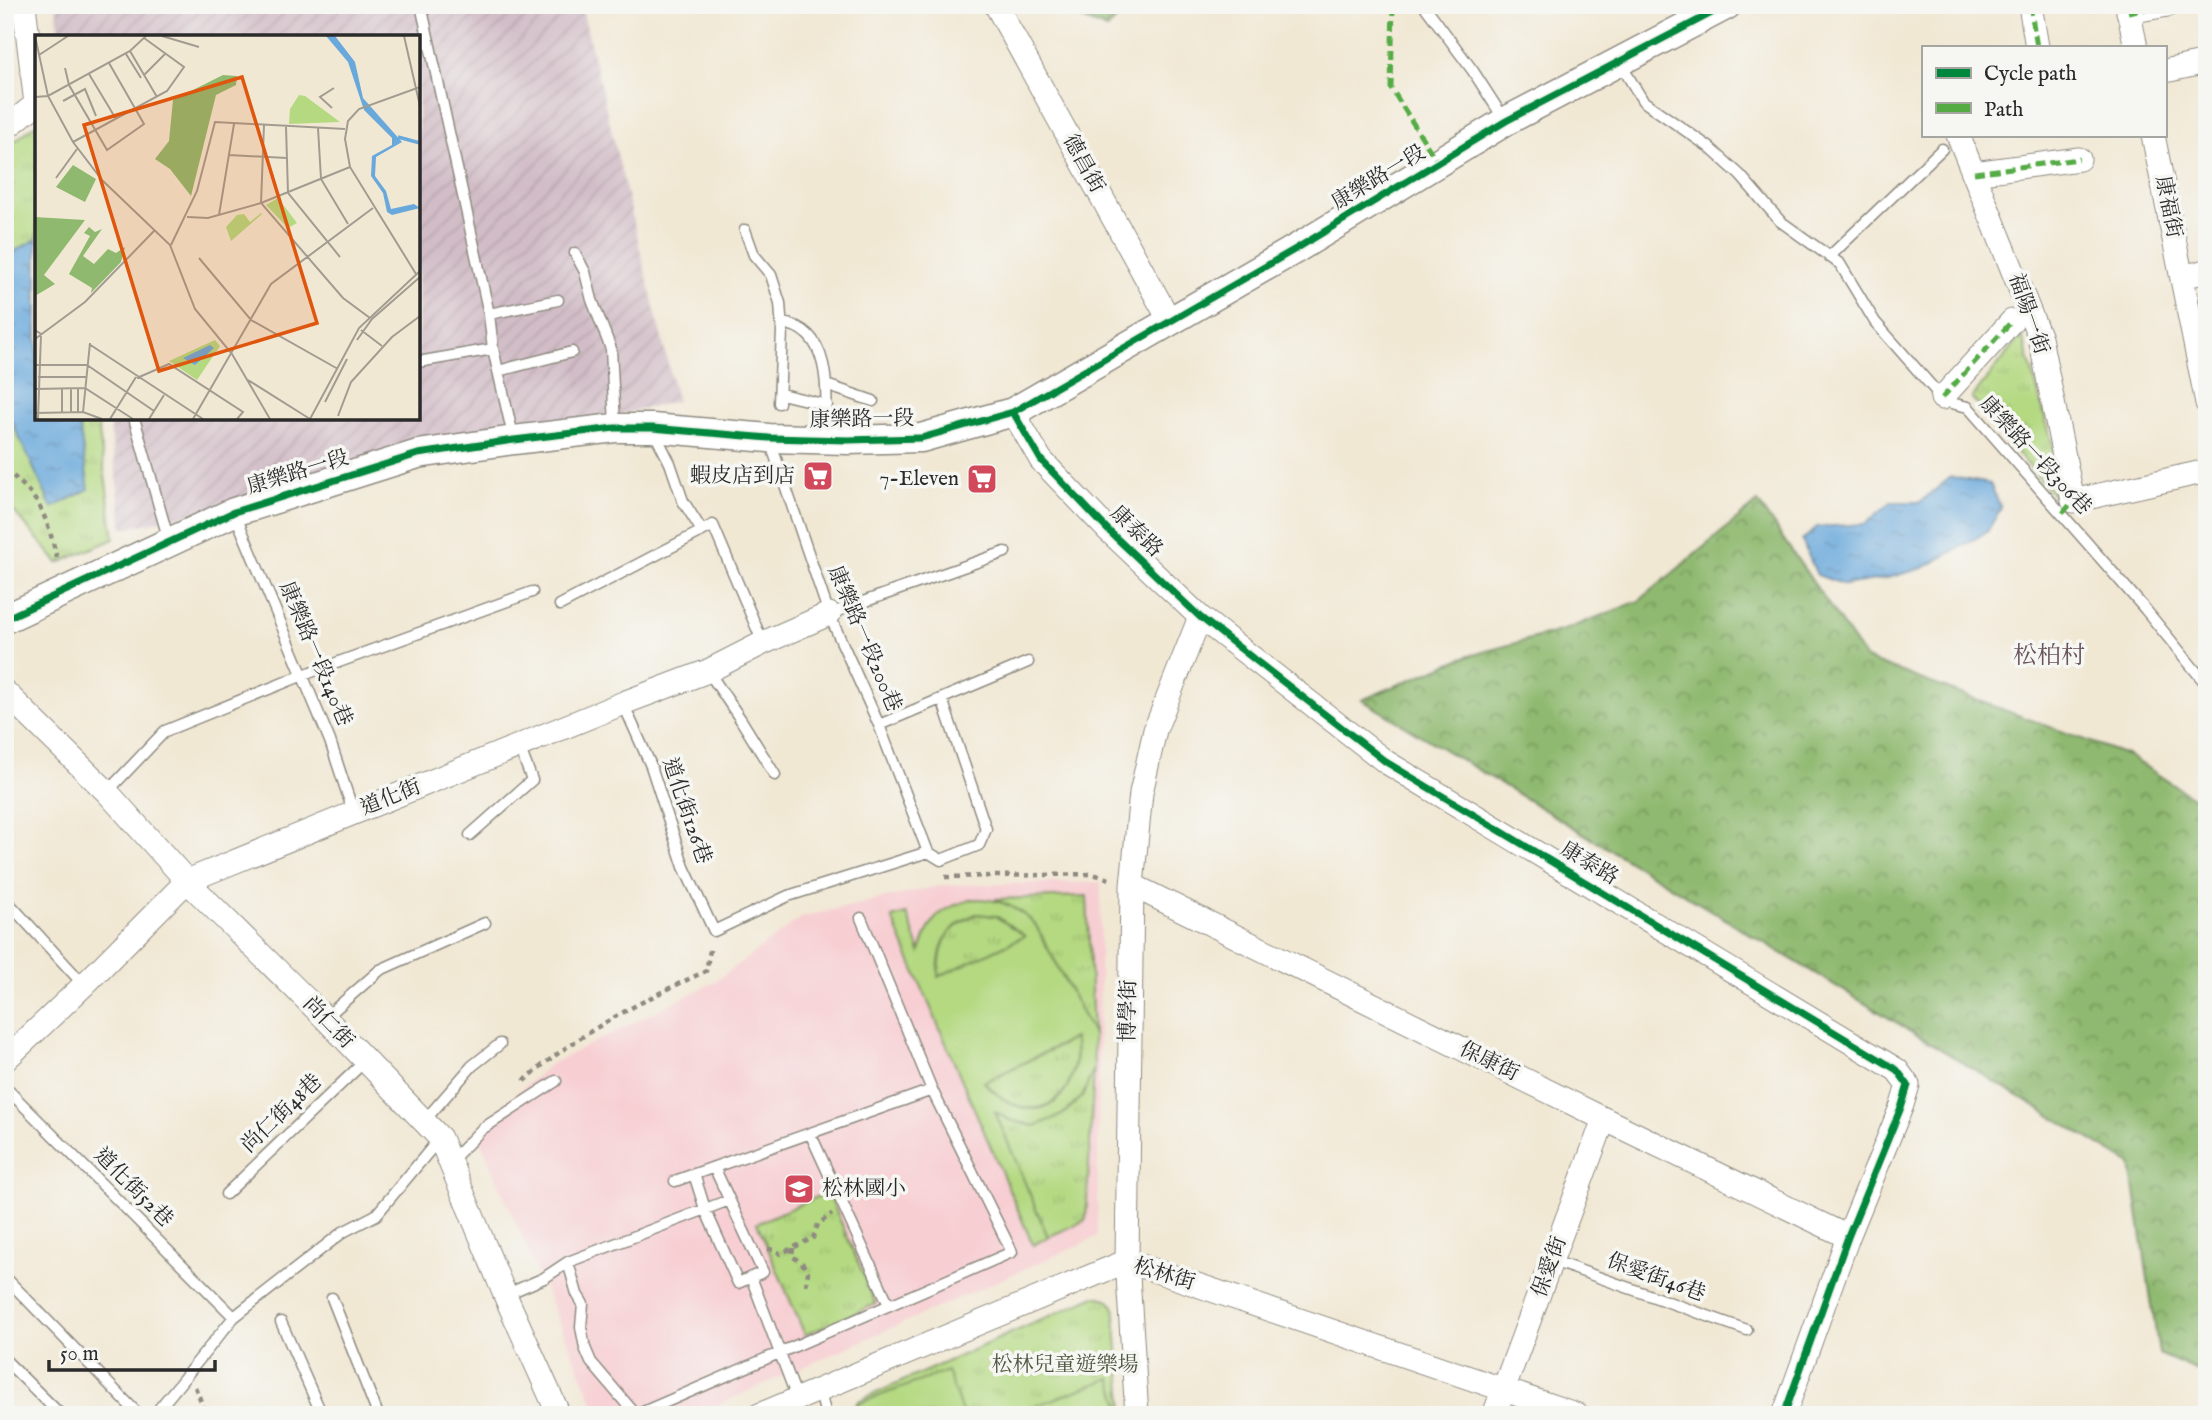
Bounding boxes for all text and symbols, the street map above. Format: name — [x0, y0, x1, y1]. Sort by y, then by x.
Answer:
inset map — [35, 35, 420, 420]
legend — [1922, 46, 2166, 136]
text: Cycle path — [1984, 61, 2077, 88]
text: Path — [1984, 97, 2023, 124]
street label: 德昌街 — [1056, 130, 1110, 198]
street label: 康樂路一段 — [1327, 139, 1431, 217]
street label: 康福街 — [2149, 174, 2187, 240]
street label: 福陽一街 — [2002, 270, 2054, 358]
street label: 康樂路一段306巷 — [1973, 391, 2097, 521]
street label: 康樂路一段 — [809, 406, 915, 434]
street label: 康樂路一段 — [244, 445, 352, 501]
supermarket icon: 蝦皮店到店 — [801, 459, 835, 493]
supermarket icon: 7-Eleven — [965, 462, 999, 496]
place label: 蝦皮店到店 — [690, 463, 795, 490]
place label: 7-Eleven — [880, 466, 959, 493]
street label: 康泰路 — [1104, 500, 1168, 564]
street label: 康樂路一段200巷 — [821, 562, 907, 716]
street label: 康樂路一段140巷 — [272, 578, 358, 730]
district label: 松柏村 — [2013, 641, 2085, 672]
street label: 道化街126巷 — [655, 754, 717, 868]
street label: 道化街 — [357, 774, 425, 822]
street label: 康泰路 — [1555, 836, 1623, 892]
street label: 博學街 — [1115, 979, 1143, 1043]
street label: 尚仁街 — [296, 991, 360, 1055]
street label: 保康街 — [1455, 1036, 1523, 1088]
street label: 尚仁街48巷 — [236, 1069, 328, 1159]
street label: 道化街52巷 — [88, 1143, 178, 1233]
school or university icon: 松林國小 — [782, 1172, 816, 1206]
place label: 松林國小 — [822, 1176, 906, 1203]
street label: 保愛街 — [1527, 1233, 1573, 1301]
street label: 保愛街46巷 — [1603, 1248, 1709, 1308]
street label: 松林街 — [1130, 1253, 1198, 1297]
scale bar — [49, 1329, 215, 1373]
text: 50 m — [60, 1341, 99, 1368]
park label: 松林兒童遊樂場 — [992, 1352, 1139, 1379]

